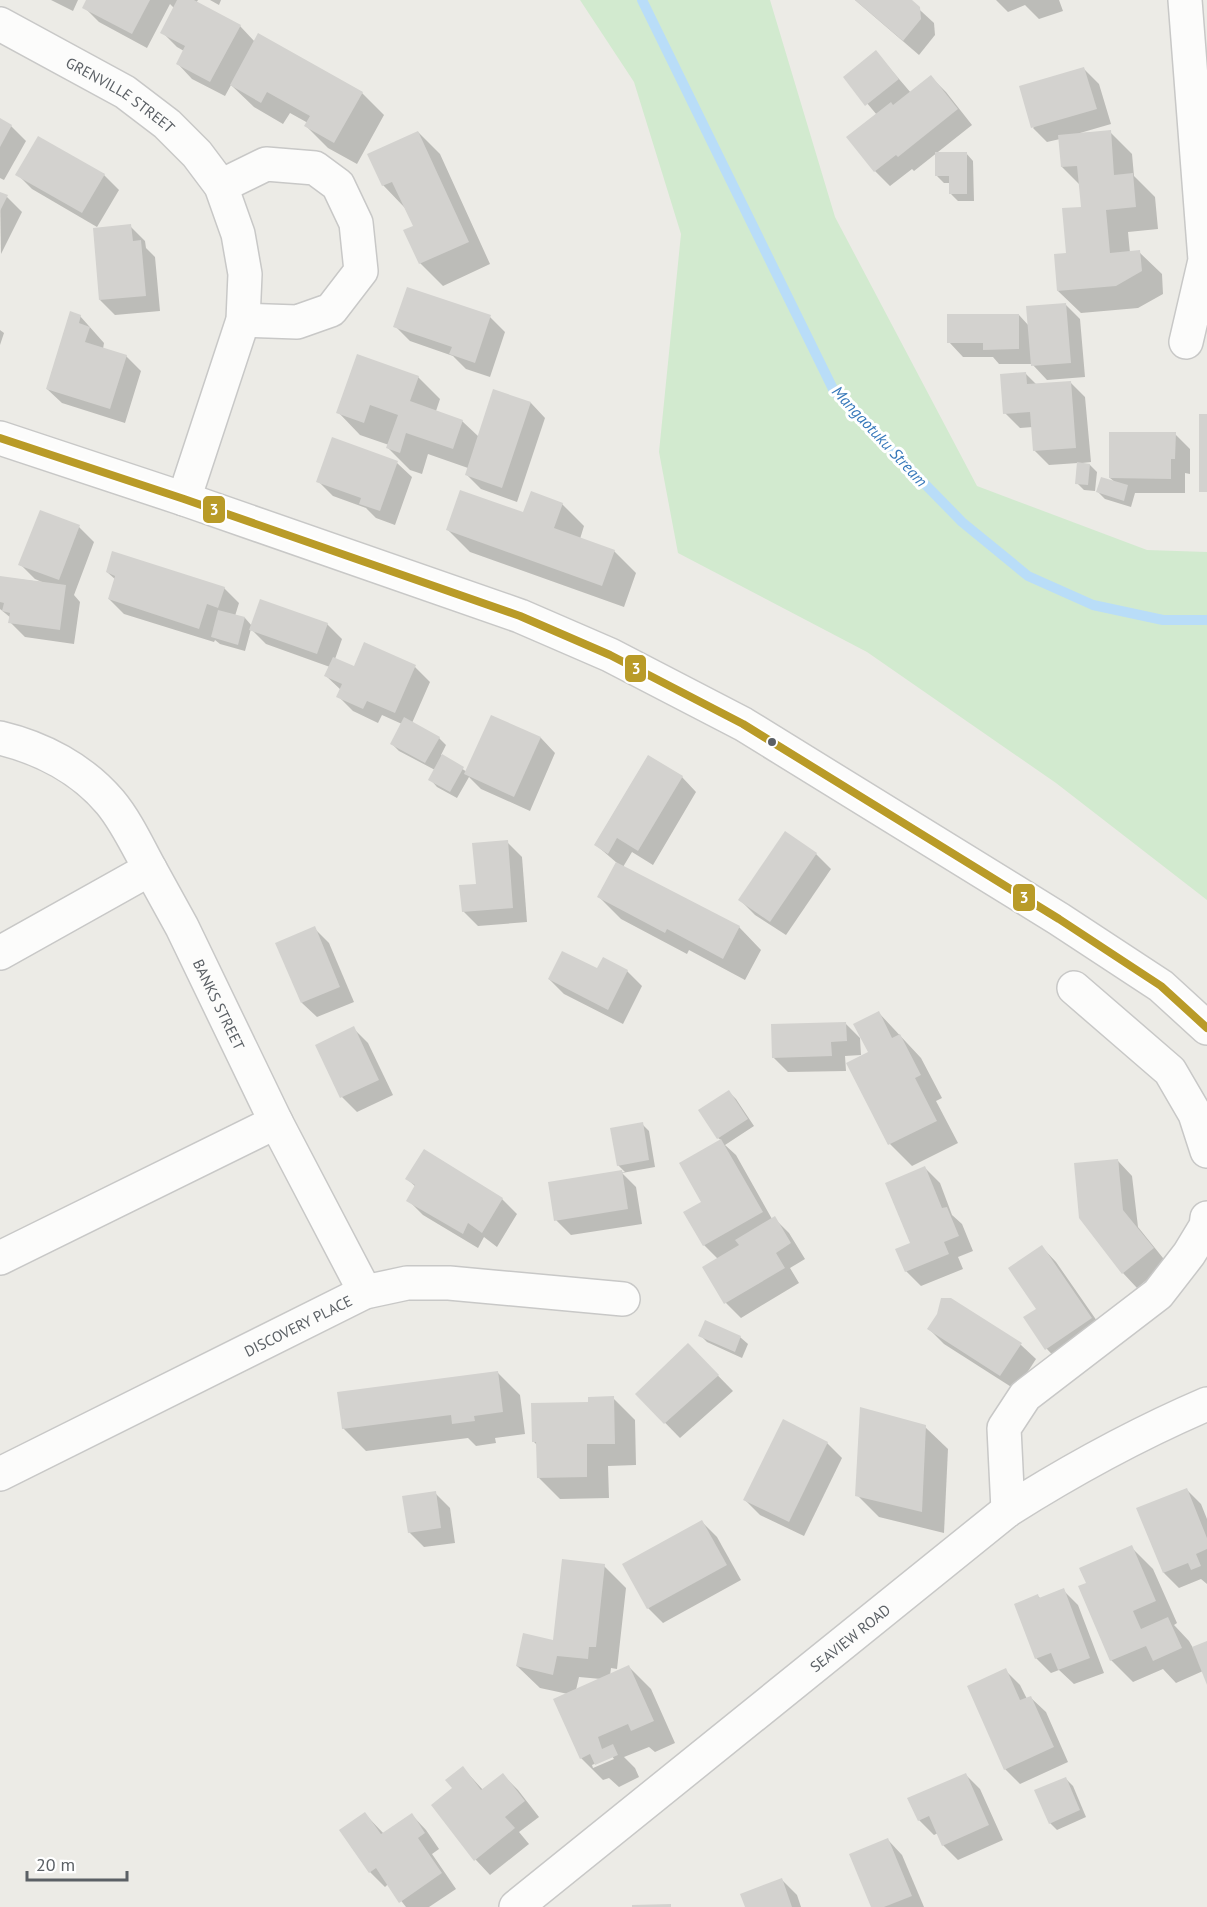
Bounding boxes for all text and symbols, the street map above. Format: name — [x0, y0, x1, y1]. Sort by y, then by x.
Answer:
street label: GRENVILLE STREET — [63, 52, 180, 137]
water label: Mangaotuku Stream — [828, 381, 932, 491]
line badge: 3 — [202, 495, 226, 524]
text: 3 — [209, 499, 219, 519]
line badge: 3 — [624, 654, 647, 683]
text: 3 — [631, 658, 641, 678]
unlabelled marker — [766, 736, 778, 748]
line badge: 3 — [1012, 883, 1036, 912]
text: 3 — [1019, 887, 1029, 907]
street label: BANKS STREET — [189, 956, 249, 1053]
street label: DISCOVERY PLACE — [241, 1291, 355, 1360]
street label: SEAVIEW ROAD — [806, 1599, 894, 1676]
scale bar — [27, 1844, 128, 1882]
text: 20 m — [36, 1853, 75, 1876]

